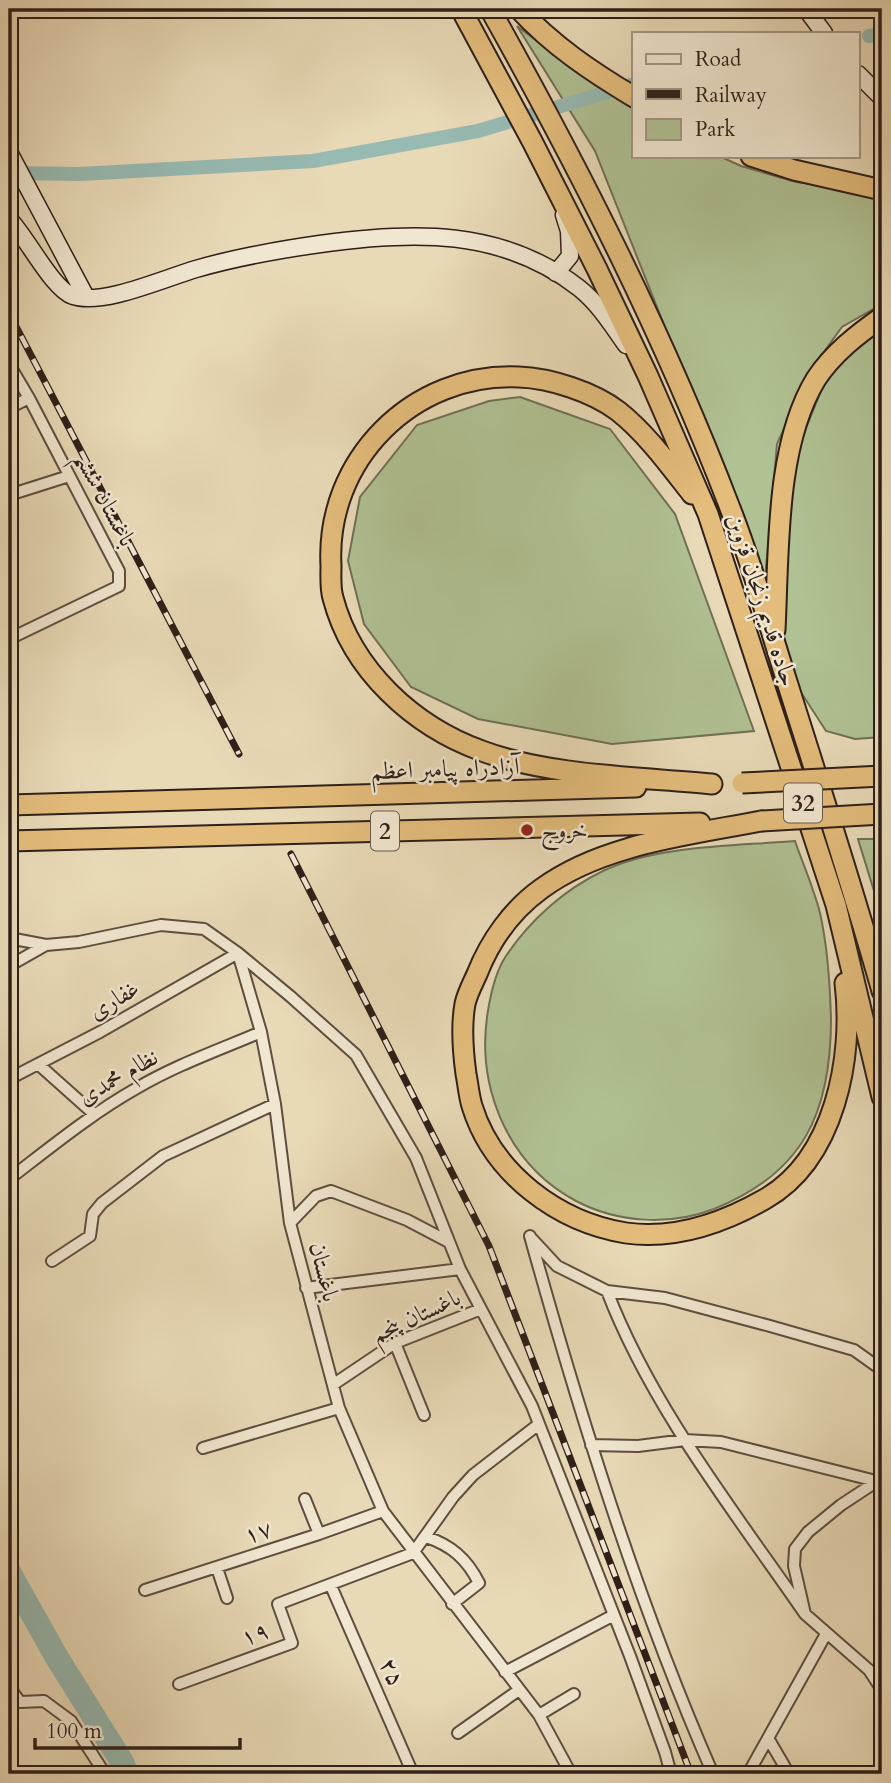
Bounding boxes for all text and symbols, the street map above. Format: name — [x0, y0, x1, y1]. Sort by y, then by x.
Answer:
legend — [632, 32, 860, 158]
text: Road — [695, 45, 741, 74]
text: Railway — [695, 81, 767, 110]
text: Park — [695, 115, 736, 144]
street label: باغستان ششم — [60, 446, 144, 555]
street label: جاده قدیم زنجان قزوین — [715, 509, 805, 692]
street label: آزادراه پیامبر اعظم — [370, 750, 523, 793]
road number: 32 — [784, 783, 822, 822]
road number: 2 — [371, 811, 399, 850]
place label: خروج — [541, 814, 588, 851]
marker: خروج — [519, 822, 535, 838]
street label: غفاری — [82, 972, 146, 1028]
street label: نظام محمدی — [72, 1041, 166, 1117]
street label: باغستان — [301, 1239, 347, 1305]
street label: باغستان پنجم — [366, 1281, 468, 1356]
street label: ۱۷ — [240, 1512, 276, 1552]
street label: ۱۹ — [236, 1614, 274, 1654]
street label: ۲۵ — [371, 1652, 413, 1692]
scale bar — [35, 1706, 240, 1750]
text: 100 m — [46, 1717, 102, 1746]

